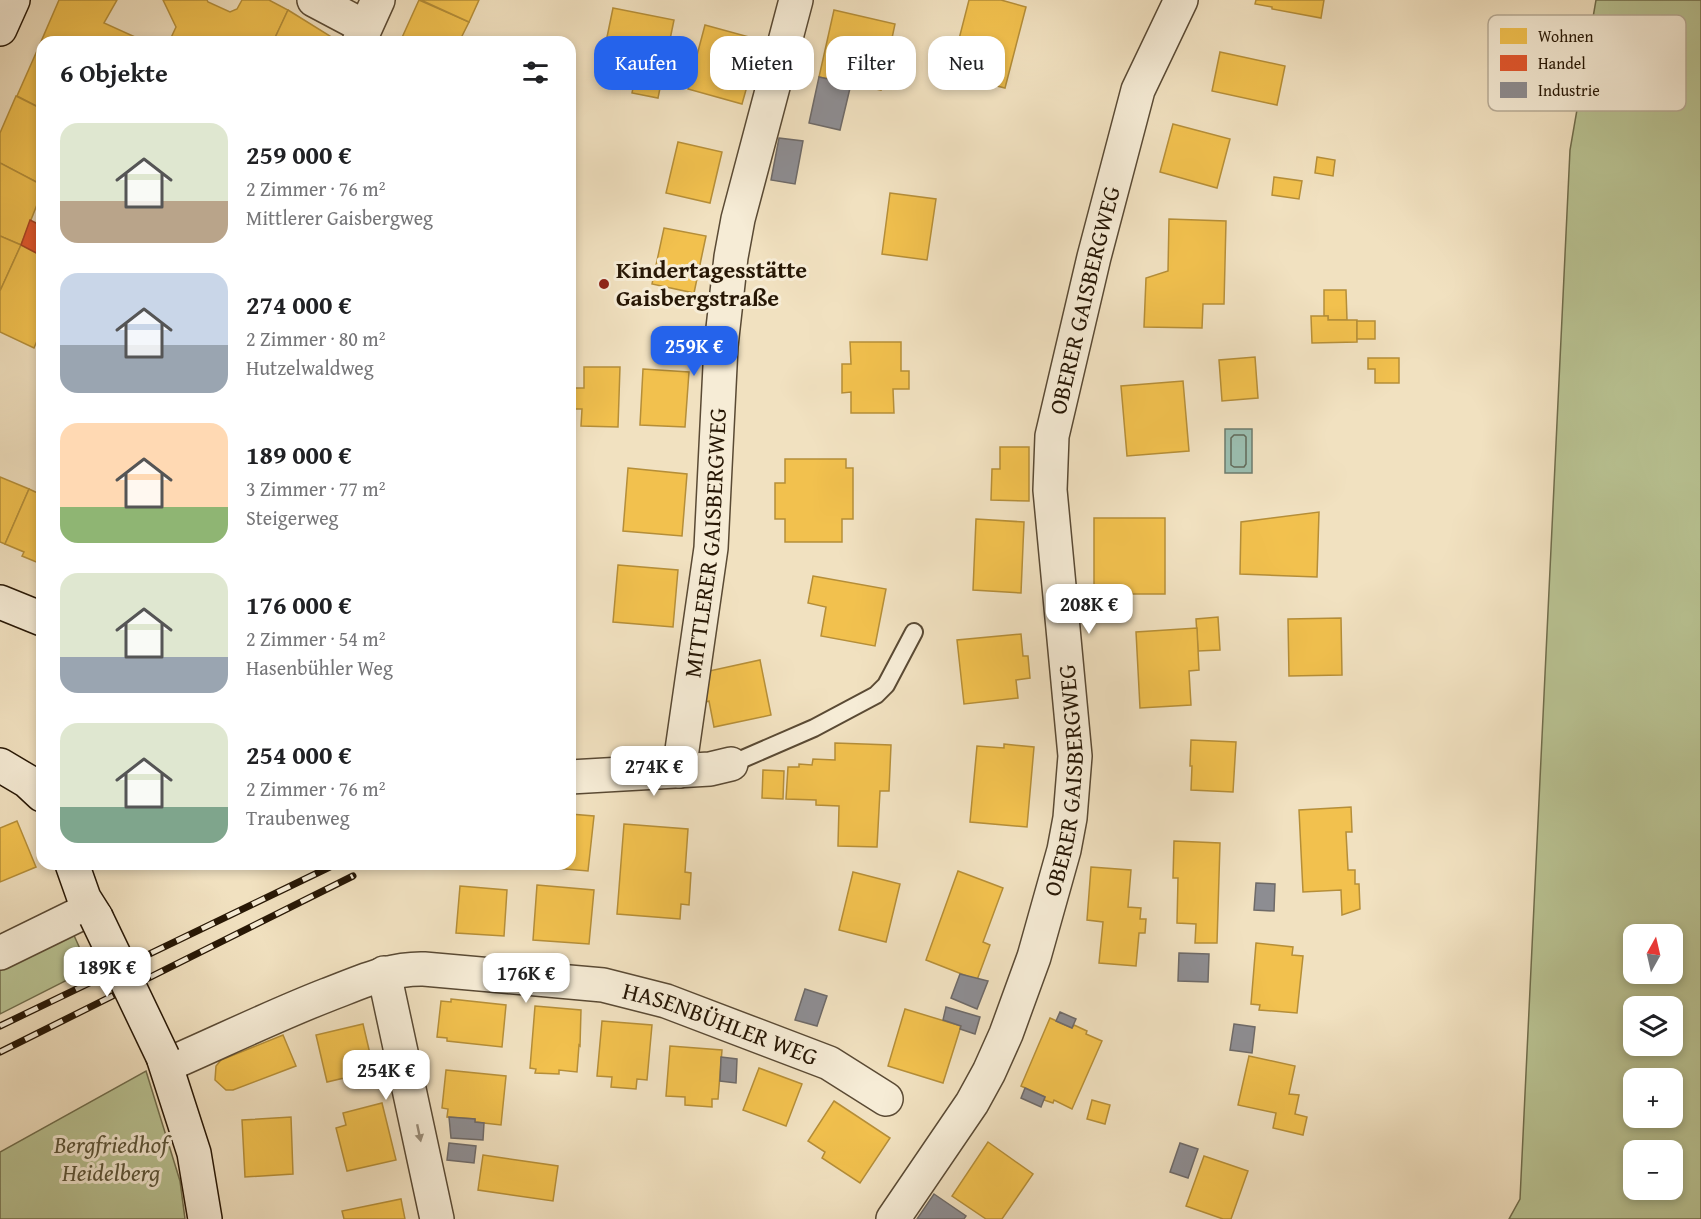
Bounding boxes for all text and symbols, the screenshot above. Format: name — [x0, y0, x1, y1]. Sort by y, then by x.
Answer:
legend — [1488, 15, 1686, 111]
text: Wohnen — [1538, 24, 1594, 48]
chip: Kaufen — [594, 36, 698, 90]
chip: Mieten — [710, 36, 814, 90]
chip: Filter — [826, 36, 916, 90]
chip: Neu — [928, 36, 1005, 90]
text: Handel — [1538, 51, 1586, 75]
text: 6 Objekte — [60, 53, 168, 92]
icon: filters — [519, 56, 552, 89]
text: Industrie — [1538, 78, 1600, 102]
text: 259 000 € — [246, 135, 352, 174]
icon: home — [108, 147, 180, 219]
text: 2 Zimmer · 76 m² — [246, 174, 385, 203]
street label: OBERER GAISBERGWEG — [1040, 182, 1129, 418]
text: Mittlerer Gaisbergweg — [246, 203, 433, 232]
place label: Kindertagesstätte Gaisbergstraße — [616, 252, 807, 315]
marker: Kindertagesstätte Gaisbergstraße — [597, 277, 611, 291]
text: 274 000 € — [246, 285, 352, 324]
icon: home — [108, 297, 180, 369]
text: 2 Zimmer · 80 m² — [246, 324, 385, 353]
pin: 259K € — [645, 326, 743, 377]
text: 259K € — [665, 331, 723, 360]
text: Hutzelwaldweg — [246, 353, 374, 382]
street label: MITTLERER GAISBERGWEG — [675, 407, 735, 680]
text: 189 000 € — [246, 435, 352, 474]
icon: home — [108, 447, 180, 519]
text: 3 Zimmer · 77 m² — [246, 474, 385, 503]
text: Steigerweg — [246, 503, 339, 532]
pin: 208K € — [1040, 584, 1138, 635]
text: 176 000 € — [246, 585, 352, 624]
text: 208K € — [1060, 589, 1118, 618]
icon: home — [108, 597, 180, 669]
text: 2 Zimmer · 54 m² — [246, 624, 385, 653]
text: Hasenbühler Weg — [246, 653, 393, 682]
street label: OBERER GAISBERGWEG — [1034, 663, 1092, 900]
text: 254 000 € — [246, 735, 352, 774]
pin: 274K € — [605, 746, 703, 797]
icon: home — [108, 747, 180, 819]
text: 274K € — [625, 751, 683, 780]
text: 2 Zimmer · 76 m² — [246, 774, 385, 803]
text: Traubenweg — [246, 803, 350, 832]
north arrow — [1623, 924, 1683, 984]
map controls — [1623, 924, 1683, 1200]
pin: 189K € — [58, 947, 156, 998]
text: 189K € — [78, 952, 136, 981]
pin: 176K € — [477, 953, 575, 1004]
text: 176K € — [497, 958, 555, 987]
street label: HASENBÜHLER WEG — [619, 973, 823, 1074]
button: layers — [1623, 996, 1683, 1056]
pin: 254K € — [337, 1050, 435, 1101]
text: 254K € — [357, 1055, 415, 1084]
button: + — [1623, 1068, 1683, 1128]
one-way arrow — [415, 1123, 425, 1142]
park label: Bergfriedhof Heidelberg — [53, 1127, 173, 1190]
button: − — [1623, 1140, 1683, 1200]

